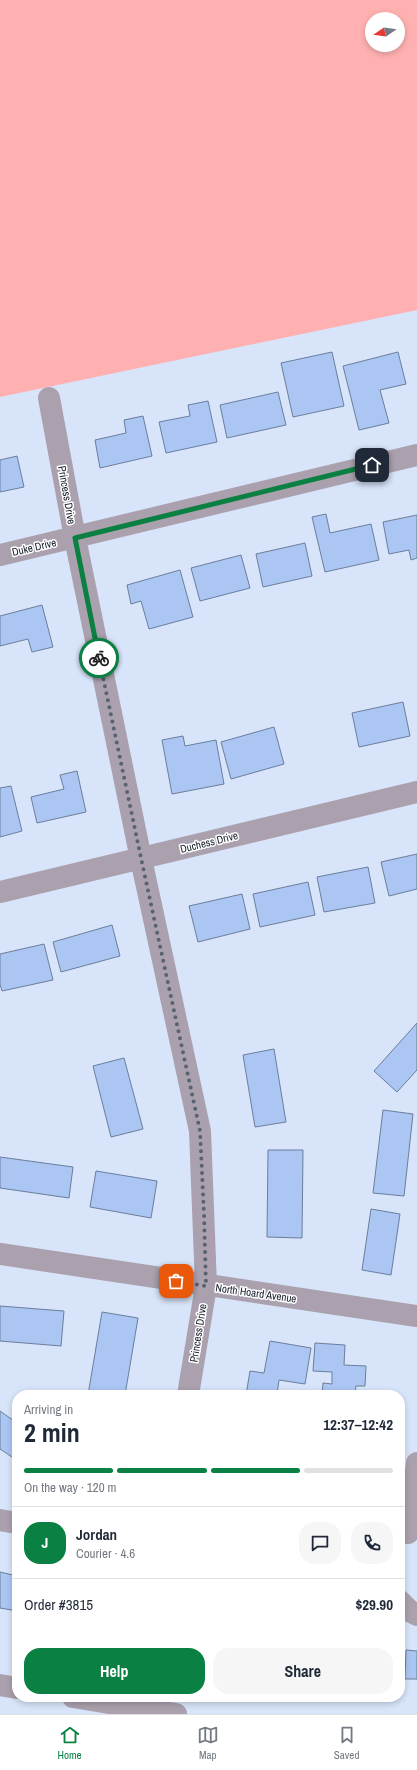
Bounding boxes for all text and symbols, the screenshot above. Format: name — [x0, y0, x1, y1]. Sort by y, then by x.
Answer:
north arrow — [365, 12, 405, 52]
map controls — [365, 12, 405, 52]
pin — [355, 448, 389, 482]
icon: home — [361, 454, 383, 476]
street label: Princess Drive — [55, 465, 79, 525]
street label: Duke Drive — [10, 535, 58, 559]
courier — [79, 638, 119, 678]
icon: bike — [88, 647, 110, 669]
street label: Duchess Drive — [179, 828, 239, 856]
pin — [159, 1264, 193, 1298]
icon: bag — [165, 1270, 187, 1292]
street label: North Hoard Avenue — [215, 1280, 297, 1306]
street label: Princess Drive — [186, 1303, 210, 1363]
text: Arriving in — [24, 1401, 73, 1418]
text: 12:37–12:42 — [323, 1414, 393, 1435]
text: 2 min — [24, 1415, 80, 1450]
text: On the way · 120 m — [24, 1479, 116, 1496]
button: chat — [299, 1522, 341, 1564]
button: phone — [351, 1522, 393, 1564]
text: Jordan — [76, 1524, 117, 1545]
text: J — [42, 1532, 48, 1553]
text: Courier · 4.6 — [76, 1545, 135, 1562]
text: Order #3815 — [24, 1594, 93, 1615]
text: $29.90 — [355, 1594, 393, 1615]
button: Help — [24, 1648, 205, 1694]
button: Share — [213, 1648, 393, 1694]
tab: Home — [58, 1724, 82, 1762]
tab: Map — [197, 1724, 219, 1762]
tab: Saved — [334, 1724, 359, 1762]

